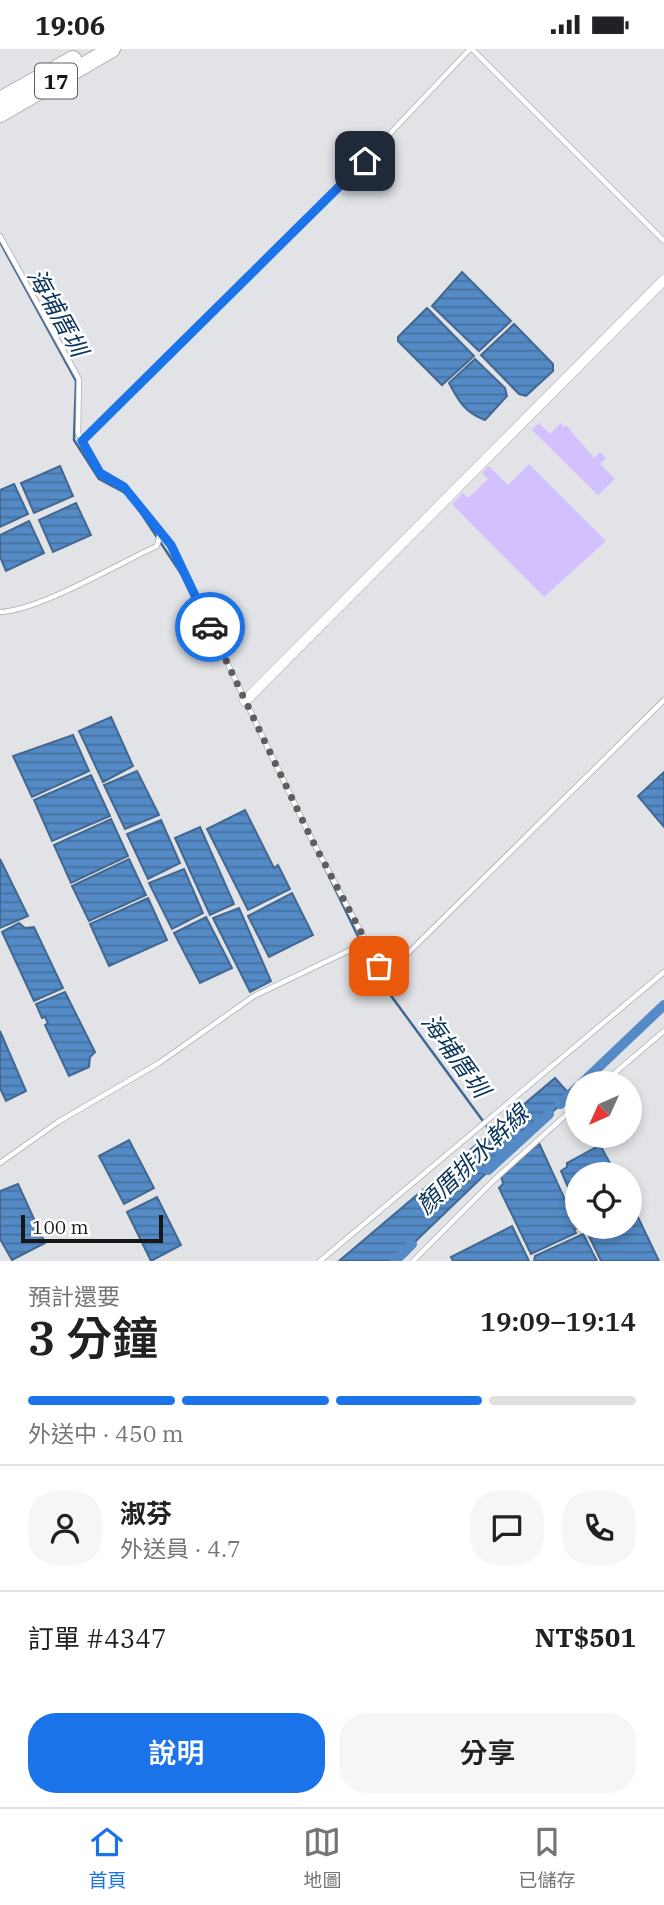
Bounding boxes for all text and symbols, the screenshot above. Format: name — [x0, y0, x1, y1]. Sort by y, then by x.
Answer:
text: 19:06 — [35, 8, 105, 42]
road number: 17 — [35, 63, 77, 99]
pin — [335, 131, 395, 191]
icon: home — [346, 142, 384, 180]
water label: 海埔厝圳 — [21, 262, 97, 364]
courier — [175, 592, 245, 662]
icon: car — [191, 608, 229, 646]
pin — [349, 936, 409, 996]
icon: bag — [360, 947, 398, 985]
water label: 海埔厝圳 — [415, 1007, 499, 1106]
north arrow — [565, 1071, 642, 1148]
map controls — [565, 1071, 642, 1239]
water label: 顏厝排水幹線 — [409, 1095, 537, 1221]
button: locate — [565, 1162, 642, 1239]
scale bar — [21, 1212, 163, 1244]
text: 100 m — [32, 1215, 89, 1239]
text: 預計還要 — [28, 1281, 120, 1311]
text: 19:09–19:14 — [480, 1304, 636, 1338]
text: 3 分鐘 — [28, 1308, 158, 1368]
text: 外送中 · 450 m — [28, 1418, 184, 1448]
button: person — [28, 1491, 102, 1565]
button: chat — [470, 1491, 544, 1565]
button: phone — [562, 1491, 636, 1565]
text: 淑芬 — [120, 1496, 172, 1530]
text: 外送員 · 4.7 — [120, 1533, 241, 1563]
text: NT$501 — [535, 1620, 636, 1654]
text: 訂單 #4347 — [28, 1621, 167, 1655]
button: 說明 — [28, 1713, 325, 1793]
button: 分享 — [339, 1713, 636, 1793]
tab: 首頁 — [88, 1823, 127, 1892]
tab: 地圖 — [303, 1823, 342, 1892]
tab: 已儲存 — [518, 1823, 576, 1892]

